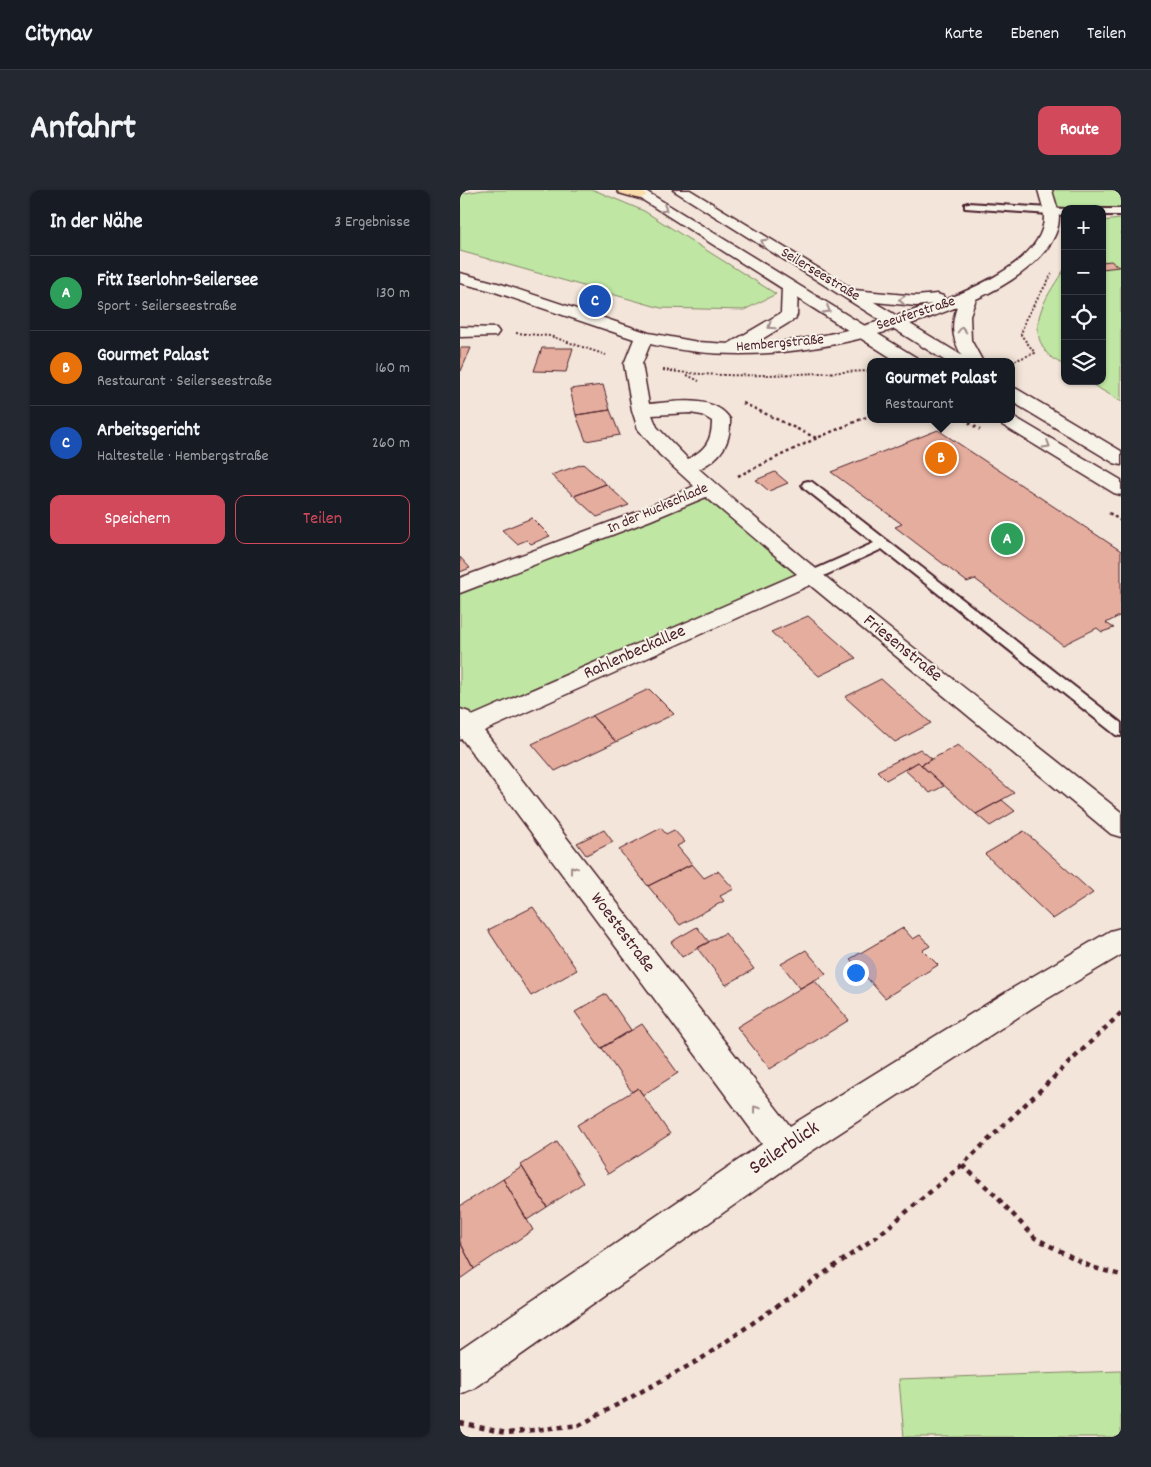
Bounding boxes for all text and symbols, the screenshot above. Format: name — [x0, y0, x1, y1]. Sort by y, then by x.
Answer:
text: Citynav — [25, 18, 92, 52]
text: Karte — [945, 22, 983, 47]
text: Ebenen — [1011, 22, 1059, 47]
text: Teilen — [1087, 22, 1126, 47]
text: Anfahrt — [30, 105, 136, 155]
button: Route — [1038, 106, 1121, 155]
one-way arrow — [659, 203, 668, 213]
map controls — [1061, 205, 1106, 385]
button: + — [1061, 205, 1106, 250]
text: In der Nähe — [50, 208, 142, 238]
text: 3 Ergebnisse — [334, 211, 410, 234]
one-way arrow — [760, 238, 769, 248]
street label: Seilerseestraße — [776, 243, 864, 308]
button: − — [1061, 250, 1106, 295]
text: FitX Iserlohn-Seilersee — [97, 268, 258, 295]
text: A — [62, 282, 70, 305]
text: 130 m — [376, 282, 410, 305]
pin: C — [579, 282, 611, 320]
street label: Seeuferstraße — [874, 291, 959, 337]
text: Sport · Seilerseestraße — [97, 295, 237, 318]
one-way arrow — [898, 295, 906, 306]
button: locate — [1061, 295, 1106, 340]
one-way arrow — [821, 303, 830, 313]
one-way arrow — [768, 320, 777, 330]
one-way arrow — [957, 326, 967, 334]
street label: Hembergstraße — [735, 329, 825, 359]
button: layers — [1061, 340, 1106, 385]
text: Gourmet Palast — [97, 343, 209, 370]
text: B — [62, 357, 70, 380]
text: 160 m — [375, 357, 410, 380]
popup — [867, 358, 1015, 423]
text: Gourmet Palast — [885, 366, 997, 393]
text: Restaurant · Seilerseestraße — [97, 370, 272, 393]
text: Restaurant — [885, 393, 954, 416]
text: Arbeitsgericht — [97, 418, 200, 445]
text: C — [62, 432, 70, 455]
text: 260 m — [372, 432, 410, 455]
one-way arrow — [1042, 438, 1051, 448]
pin: B — [925, 439, 957, 477]
text: Haltestelle · Hembergstraße — [97, 445, 269, 468]
street label: In der Huckschlade — [604, 478, 712, 540]
button: Speichern — [50, 495, 225, 544]
button: Teilen — [235, 495, 410, 544]
pin: A — [991, 520, 1023, 558]
street label: Friesenstraße — [857, 609, 947, 689]
street label: Rahlenbeckallee — [580, 619, 690, 687]
one-way arrow — [570, 865, 579, 875]
street label: Woestestraße — [584, 888, 660, 978]
your location — [843, 960, 869, 986]
one-way arrow — [754, 1106, 762, 1115]
street label: Seilerblick — [744, 1114, 826, 1184]

